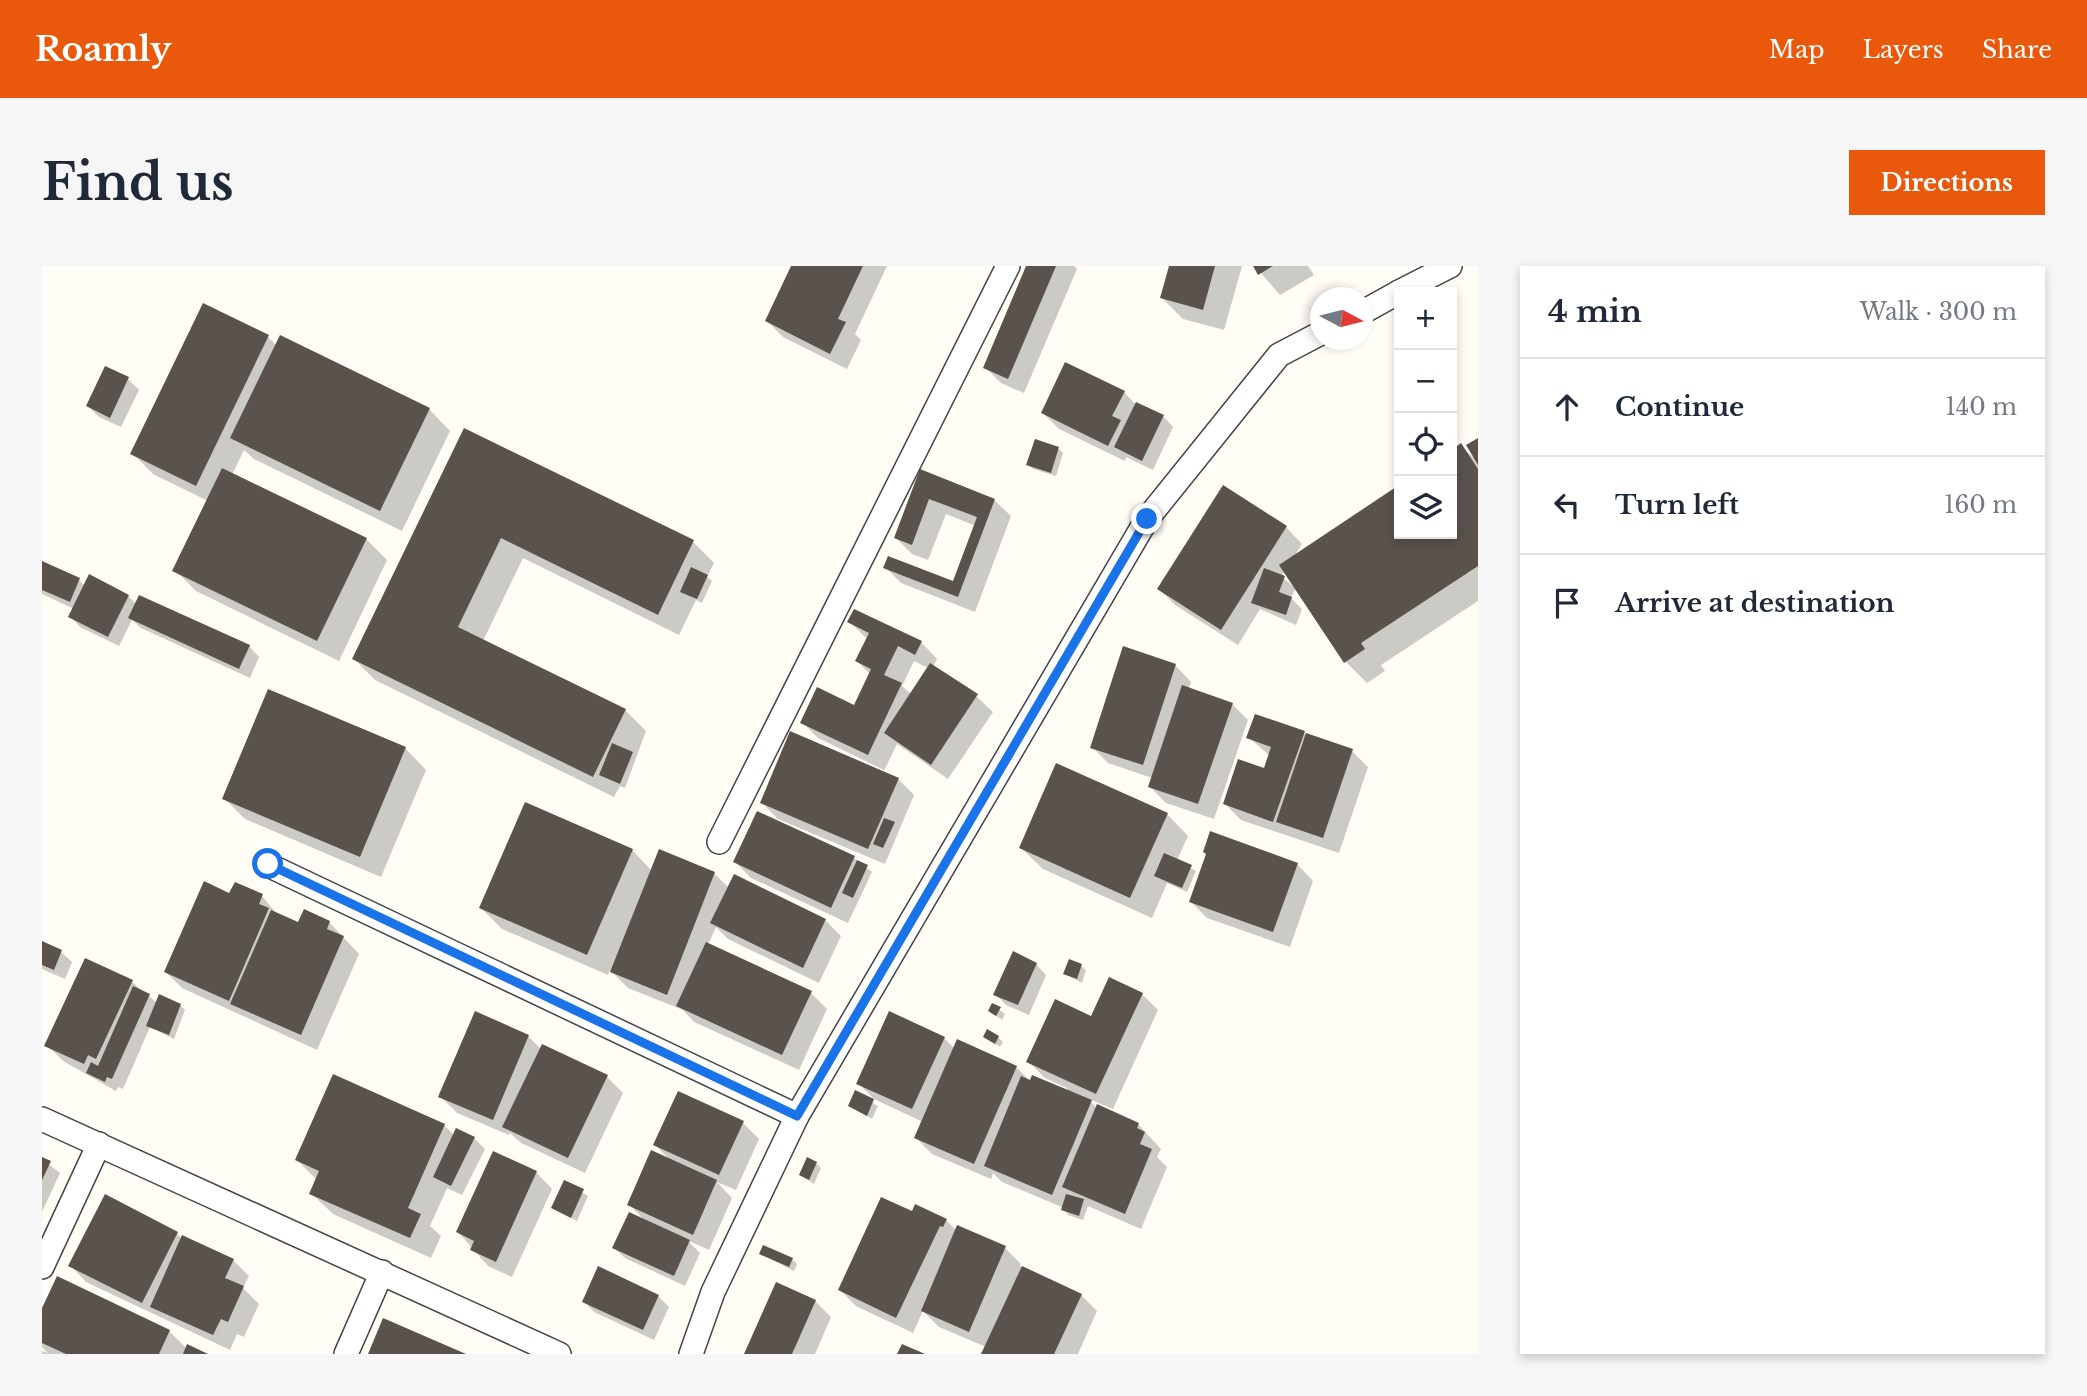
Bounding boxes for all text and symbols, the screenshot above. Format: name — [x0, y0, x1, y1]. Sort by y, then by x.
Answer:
text: Roamly — [35, 29, 171, 70]
text: Map — [1769, 35, 1825, 64]
text: Layers — [1863, 35, 1944, 64]
text: Share — [1982, 35, 2052, 64]
button: Directions — [1849, 150, 2045, 215]
text: Find us — [42, 152, 234, 213]
north arrow — [1310, 287, 1373, 350]
map controls — [1394, 287, 1457, 539]
button: + — [1394, 287, 1457, 350]
text: 4 min — [1548, 293, 1642, 330]
text: Walk · 300 m — [1860, 298, 2017, 326]
button: − — [1394, 350, 1457, 413]
icon: ahead — [1548, 388, 1586, 426]
text: Continue — [1615, 391, 1744, 423]
text: 140 m — [1946, 393, 2017, 421]
button: locate — [1394, 413, 1457, 476]
button: layers — [1394, 476, 1457, 539]
icon: left — [1548, 486, 1586, 524]
text: Turn left — [1615, 489, 1739, 521]
text: 160 m — [1944, 491, 2017, 519]
route end — [1131, 503, 1162, 534]
icon: arrive — [1548, 584, 1586, 622]
text: Arrive at destination — [1615, 587, 1895, 619]
route start — [252, 848, 283, 879]

